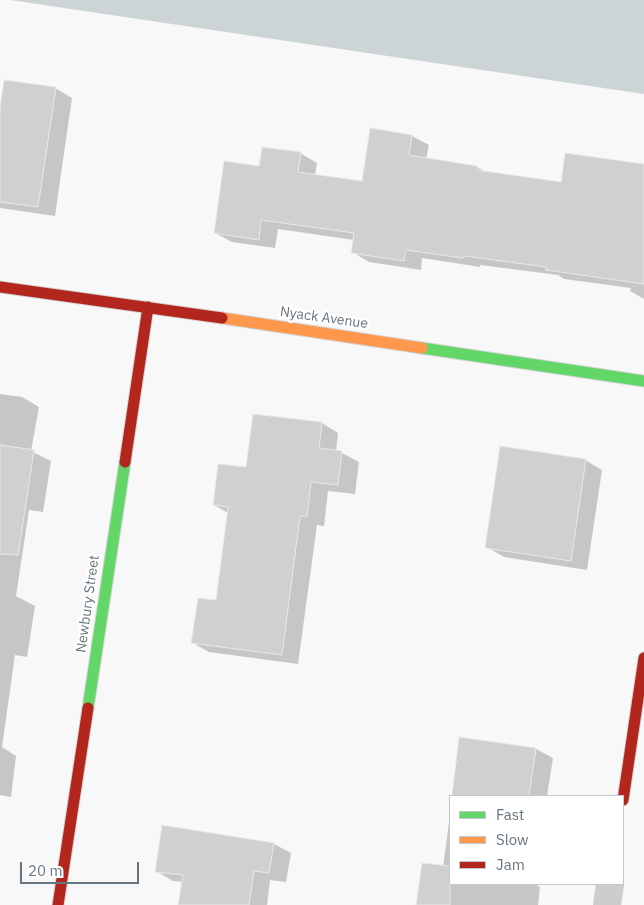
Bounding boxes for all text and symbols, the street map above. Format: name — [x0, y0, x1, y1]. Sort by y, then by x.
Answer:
street label: Nyack Avenue — [279, 304, 369, 332]
street label: Newbury Street — [73, 554, 103, 654]
legend — [449, 795, 624, 885]
text: Fast — [496, 805, 524, 824]
text: Slow — [496, 830, 529, 849]
scale bar — [22, 852, 141, 884]
text: Jam — [496, 855, 525, 874]
text: 20 m — [28, 861, 63, 880]

